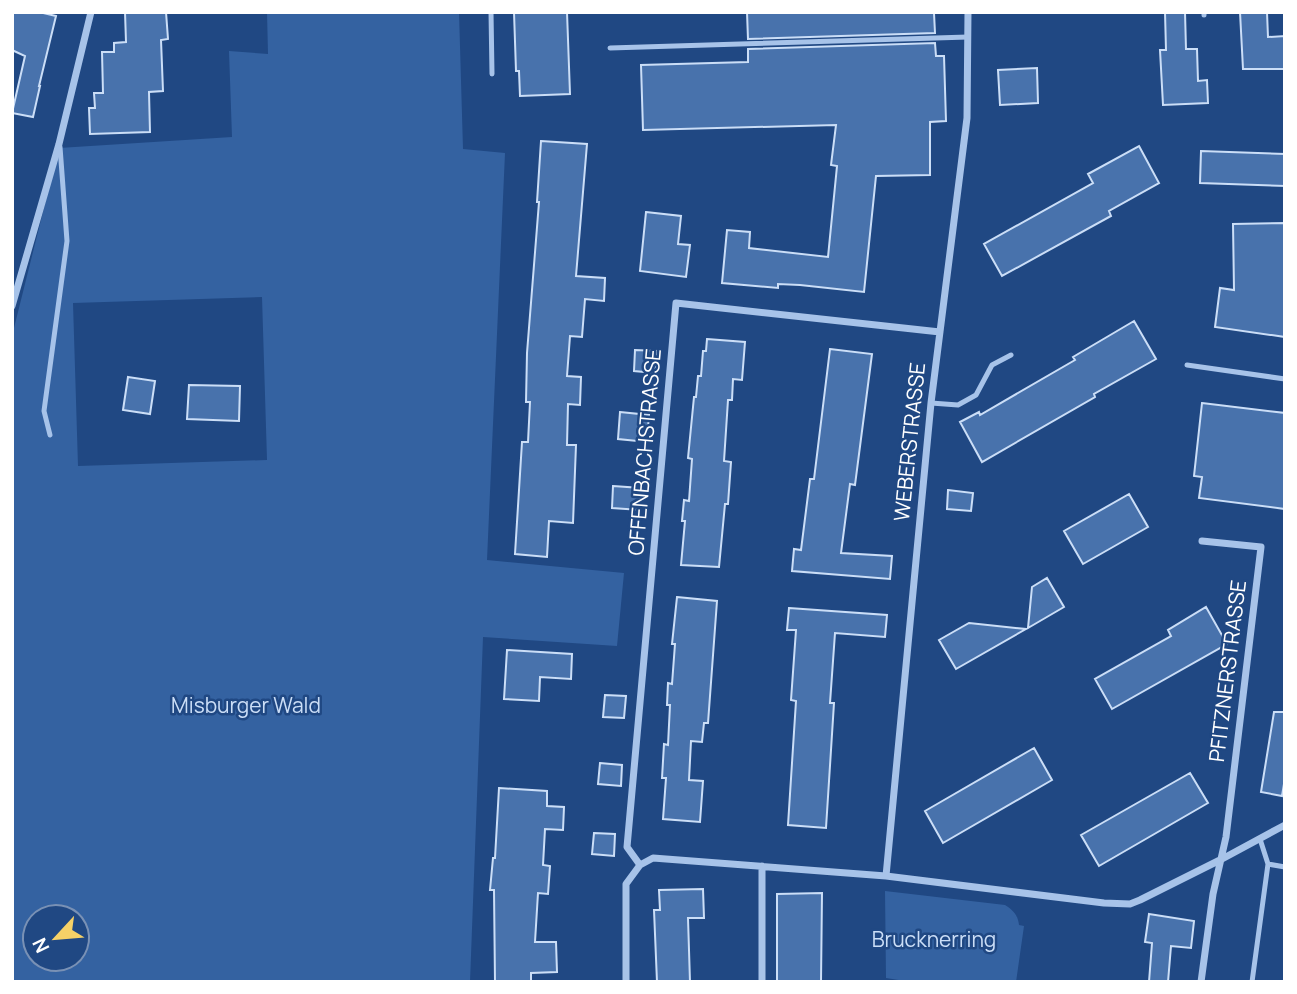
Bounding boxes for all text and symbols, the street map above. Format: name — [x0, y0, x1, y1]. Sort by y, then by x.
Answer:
street label: OFFENBACHSTRASSE — [621, 347, 667, 557]
street label: WEBERSTRASSE — [887, 361, 931, 523]
street label: PFITZNERSTRASSE — [1202, 578, 1252, 763]
park label: Misburger Wald — [171, 691, 321, 719]
north arrow — [21, 903, 91, 973]
park label: Brucknerring — [872, 925, 996, 953]
text: N — [26, 934, 55, 957]

